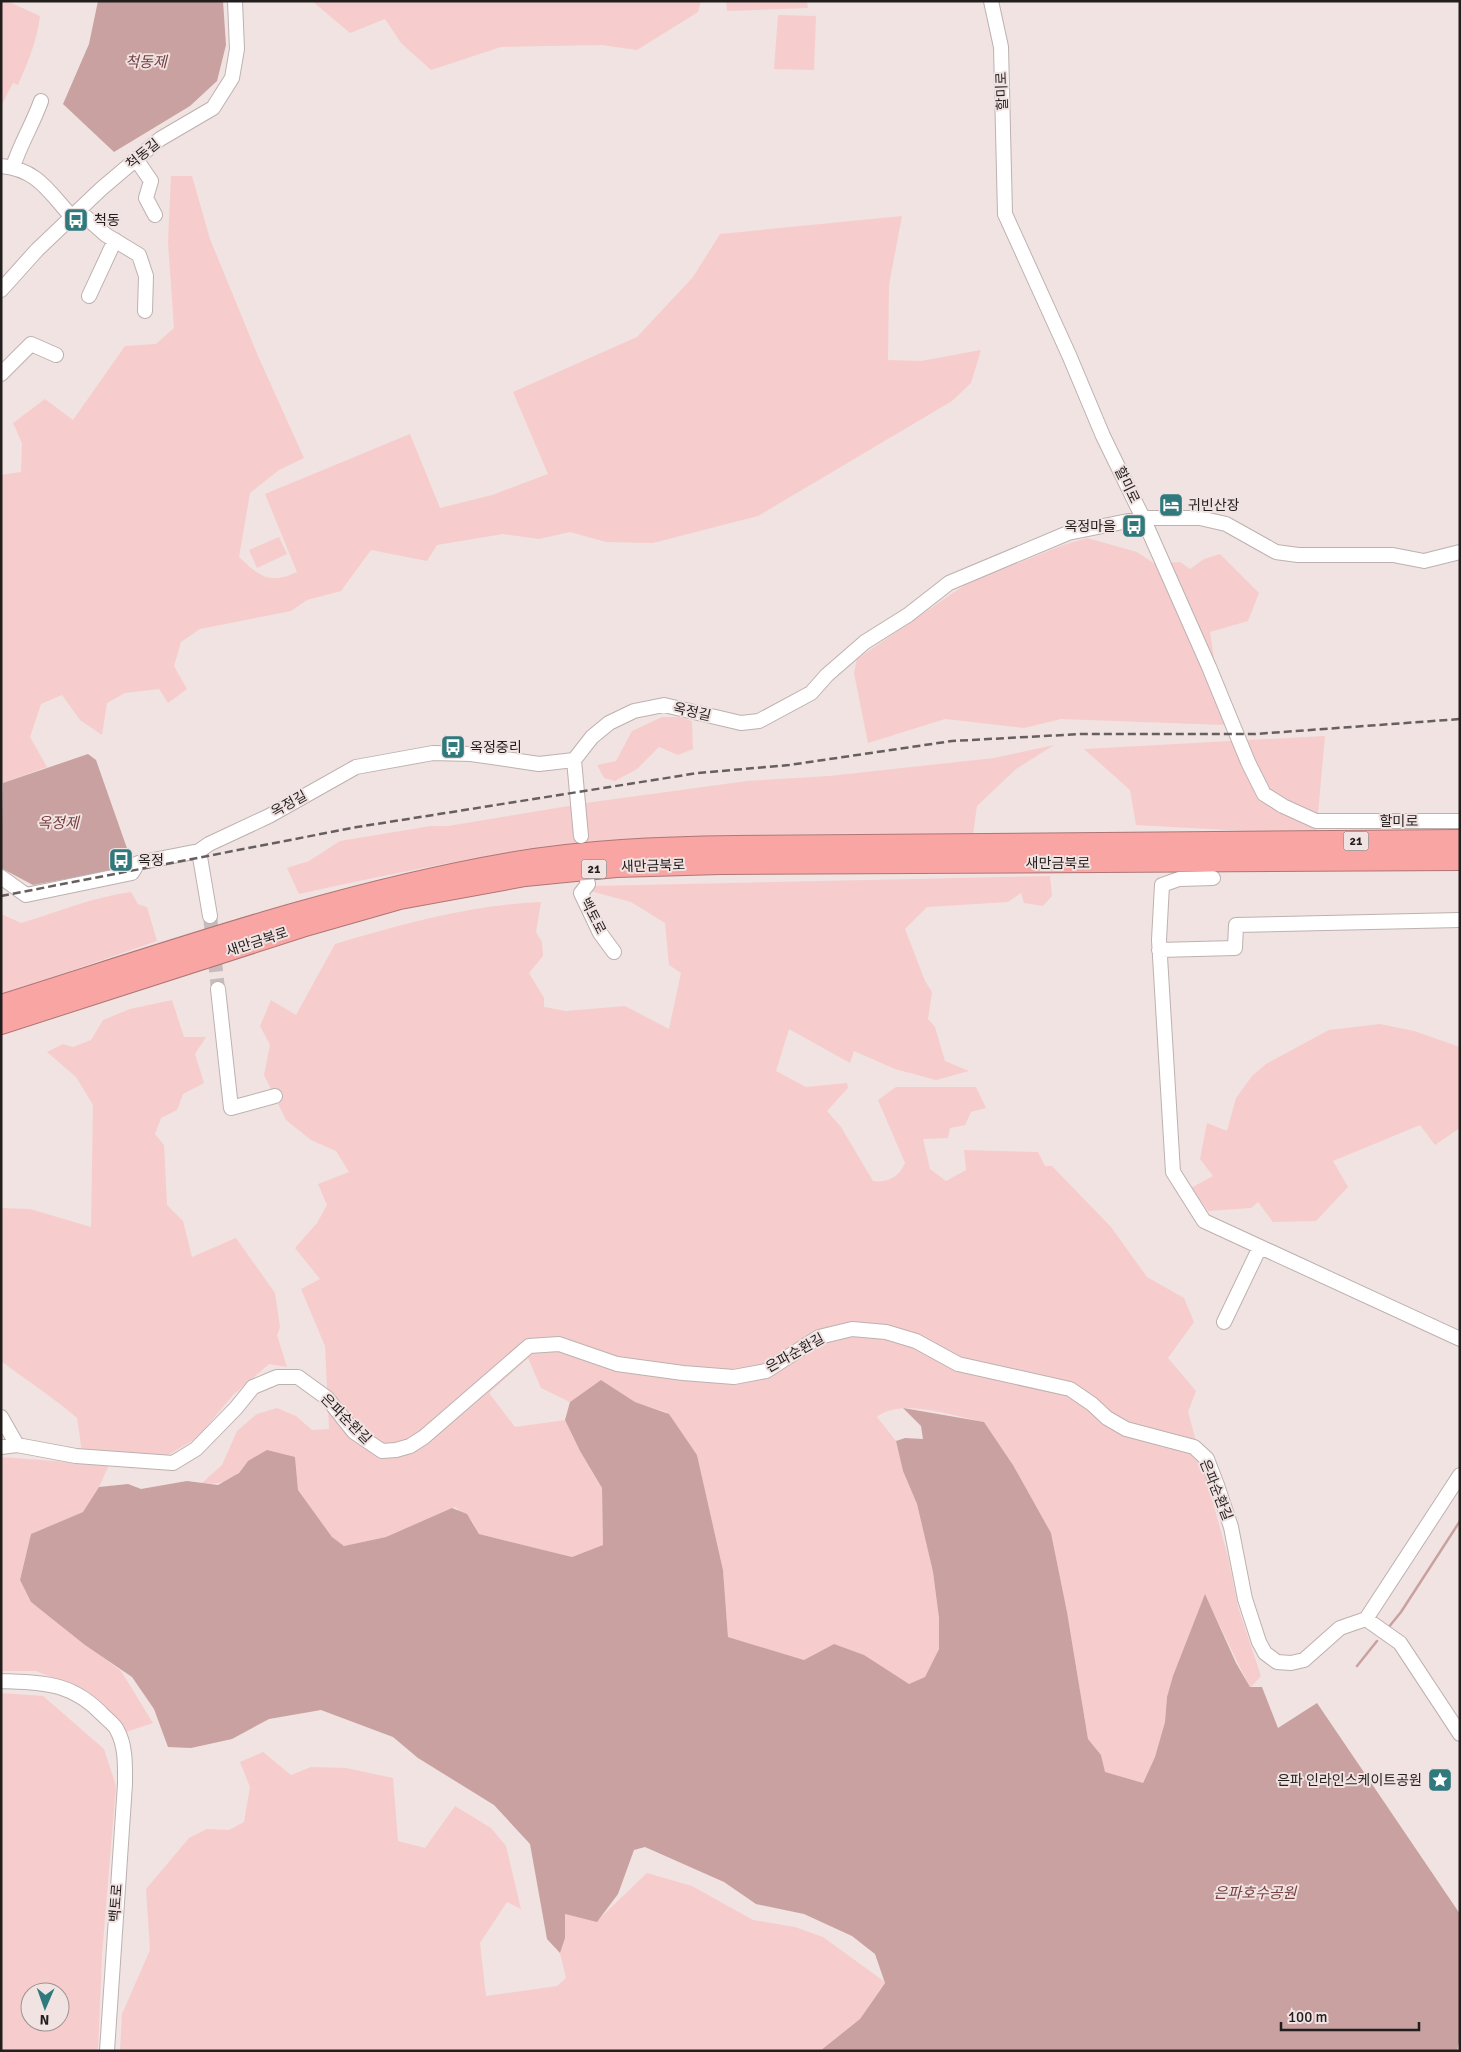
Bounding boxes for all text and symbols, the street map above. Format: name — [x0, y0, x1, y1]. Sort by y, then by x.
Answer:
water label: 척동제 — [125, 53, 169, 71]
street label: 할미로 — [993, 71, 1011, 111]
street label: 척동길 — [123, 135, 163, 173]
bus stop icon: 척동 — [63, 207, 89, 233]
place label: 척동 — [94, 212, 120, 229]
street label: 할미로 — [1111, 464, 1143, 506]
hotel icon: 귀빈산장 — [1158, 492, 1184, 518]
place label: 귀빈산장 — [1188, 497, 1240, 514]
bus stop icon: 옥정마을 — [1121, 513, 1147, 539]
place label: 옥정마을 — [1064, 518, 1116, 535]
street label: 옥정길 — [671, 699, 713, 725]
bus stop icon: 옥정중리 — [440, 734, 466, 760]
place label: 옥정중리 — [470, 739, 522, 756]
street label: 옥정길 — [268, 787, 310, 821]
street label: 할미로 — [1380, 813, 1418, 830]
water label: 옥정제 — [37, 814, 81, 832]
road number: 21 — [1344, 831, 1368, 850]
bus stop icon: 옥정 — [108, 847, 134, 873]
place label: 옥정 — [138, 852, 164, 869]
street label: 새만금북로 — [1026, 855, 1090, 872]
street label: 새만금북로 — [621, 856, 686, 876]
road number: 21 — [582, 860, 606, 879]
street label: 백토로 — [577, 895, 609, 937]
street label: 새만금북로 — [224, 924, 290, 960]
street label: 은파순환길 — [763, 1330, 827, 1376]
street label: 은파순환길 — [317, 1390, 375, 1448]
street label: 은파순환길 — [1196, 1457, 1236, 1523]
place icon: 은파 인라인스케이트공원 — [1427, 1767, 1453, 1793]
place label: 은파 인라인스케이트공원 — [1277, 1772, 1422, 1789]
street label: 백토로 — [106, 1883, 126, 1923]
water label: 은파호수공원 — [1214, 1884, 1298, 1902]
north arrow — [20, 1982, 70, 2032]
scale bar — [1281, 2000, 1418, 2032]
text: 100 m — [1288, 2008, 1328, 2026]
text: N — [39, 2011, 50, 2028]

